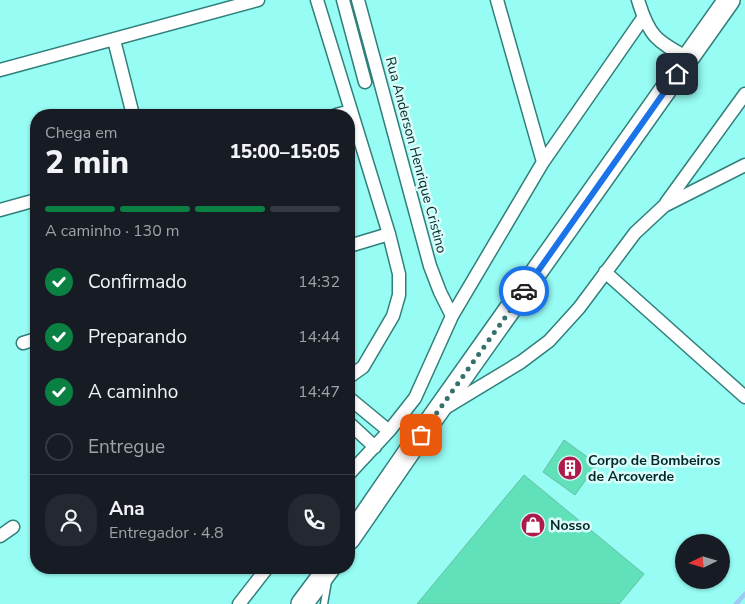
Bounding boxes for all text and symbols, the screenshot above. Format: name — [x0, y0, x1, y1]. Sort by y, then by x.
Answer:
pin — [656, 53, 698, 95]
street label: Rua Anderson Henrique Cristino — [381, 55, 451, 256]
icon: home — [663, 60, 691, 88]
text: Chega em — [45, 122, 118, 144]
text: 15:00–15:05 — [229, 139, 340, 165]
text: 2 min — [45, 141, 129, 184]
text: A caminho · 130 m — [45, 220, 180, 242]
courier — [499, 266, 549, 316]
icon: check — [45, 268, 73, 296]
text: Confirmado — [88, 269, 187, 295]
text: 14:32 — [298, 271, 340, 293]
icon: car — [510, 277, 538, 305]
icon: check — [45, 323, 73, 351]
text: Preparando — [88, 324, 187, 350]
text: 14:44 — [298, 326, 340, 348]
icon: check — [45, 378, 73, 406]
text: A caminho — [88, 379, 178, 405]
text: 14:47 — [298, 381, 340, 403]
pin — [400, 414, 442, 456]
icon: bag — [407, 421, 435, 449]
text: Entregue — [88, 434, 165, 460]
place label: Corpo de Bombeiros de Arcoverde — [588, 451, 721, 486]
building icon: Corpo de Bombeiros de Arcoverde — [557, 455, 583, 481]
button: person — [45, 494, 97, 546]
button: phone — [288, 494, 340, 546]
text: Ana — [109, 496, 145, 522]
shop icon: Nosso — [520, 512, 546, 538]
place label: Nosso — [550, 516, 590, 535]
text: Entregador · 4.8 — [109, 522, 224, 544]
north arrow — [675, 534, 730, 589]
map controls — [675, 534, 730, 589]

